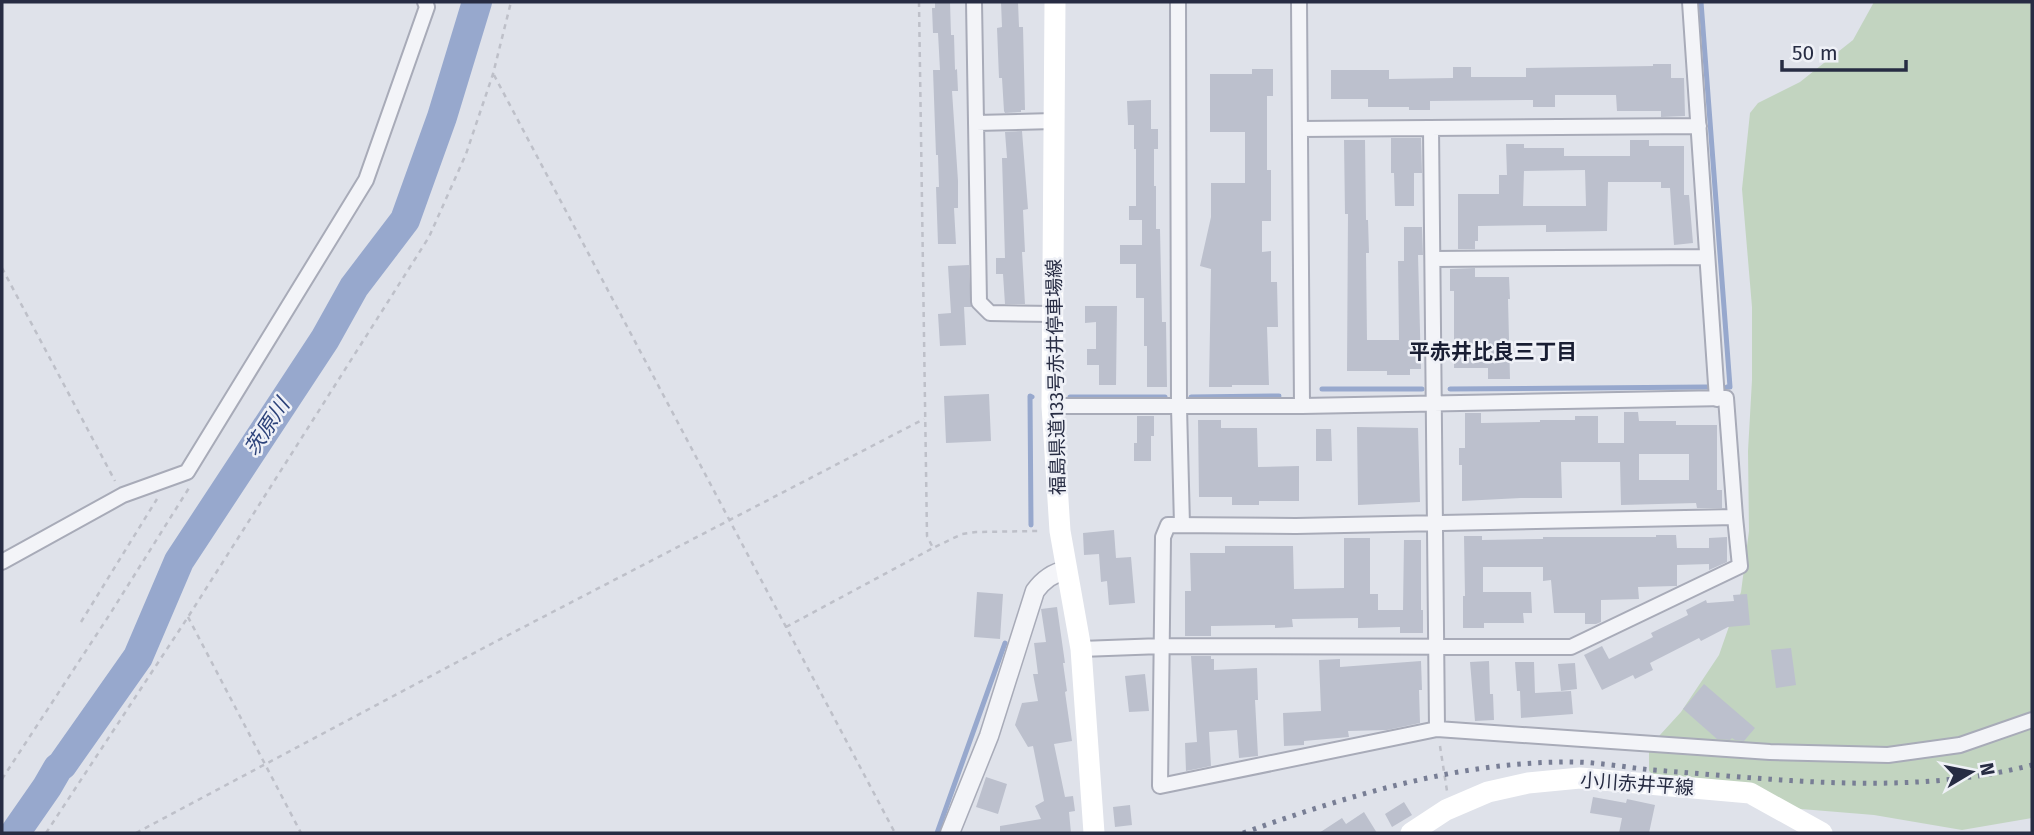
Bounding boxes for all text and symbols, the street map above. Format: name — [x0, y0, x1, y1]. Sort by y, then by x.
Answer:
scale bar — [1782, 28, 1906, 72]
text: 50 m — [1792, 40, 1838, 66]
street label: 福島県道133号赤井停車場線 — [1042, 259, 1070, 495]
district label: 平赤井比良三丁目 — [1409, 339, 1577, 365]
water label: 茨原川 — [239, 392, 296, 460]
north arrow — [1936, 737, 2006, 807]
text: N — [1975, 761, 2000, 777]
street label: 小川赤井平線 — [1579, 769, 1695, 799]

